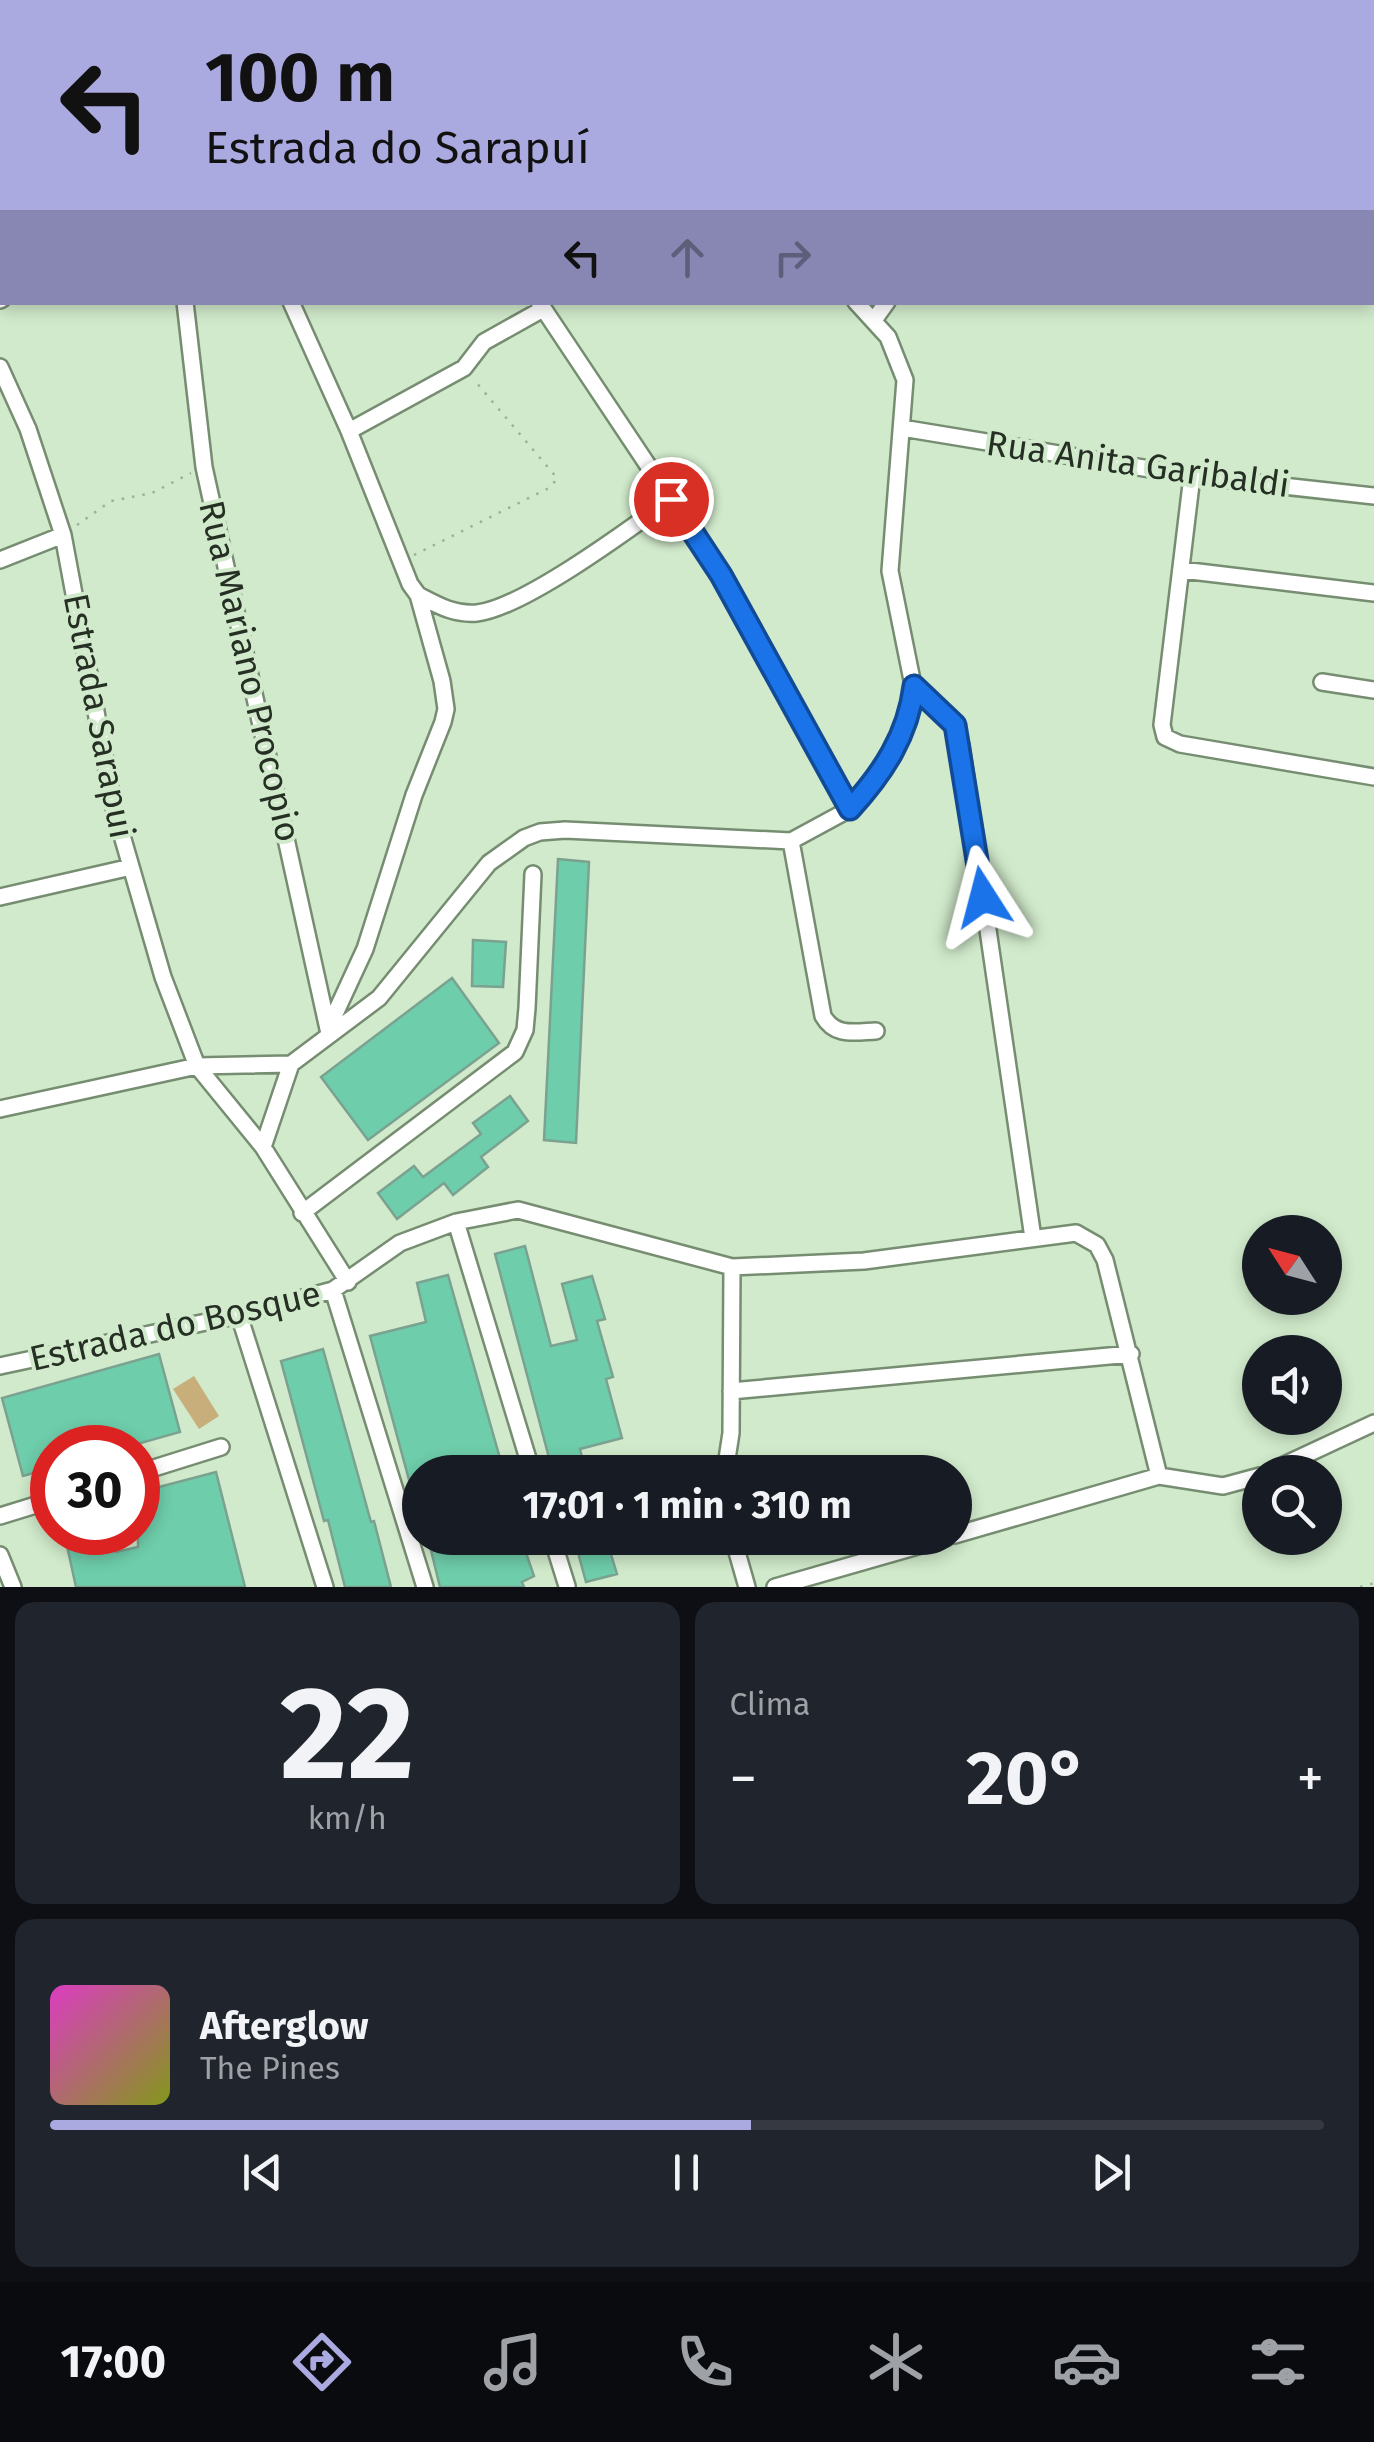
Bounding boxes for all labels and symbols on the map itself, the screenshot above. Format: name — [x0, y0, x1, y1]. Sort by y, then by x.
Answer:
street label: Rua Anita Garibaldi — [984, 422, 1292, 506]
pin — [629, 457, 714, 542]
street label: Rua Mariano Procopio — [190, 496, 310, 846]
street label: Estrada Sarapui — [55, 590, 143, 842]
position arrow — [931, 845, 1035, 949]
north arrow — [1242, 1215, 1342, 1315]
street label: Estrada do Bosque — [25, 1272, 325, 1380]
speed limit sign: 30 — [30, 1425, 160, 1555]

